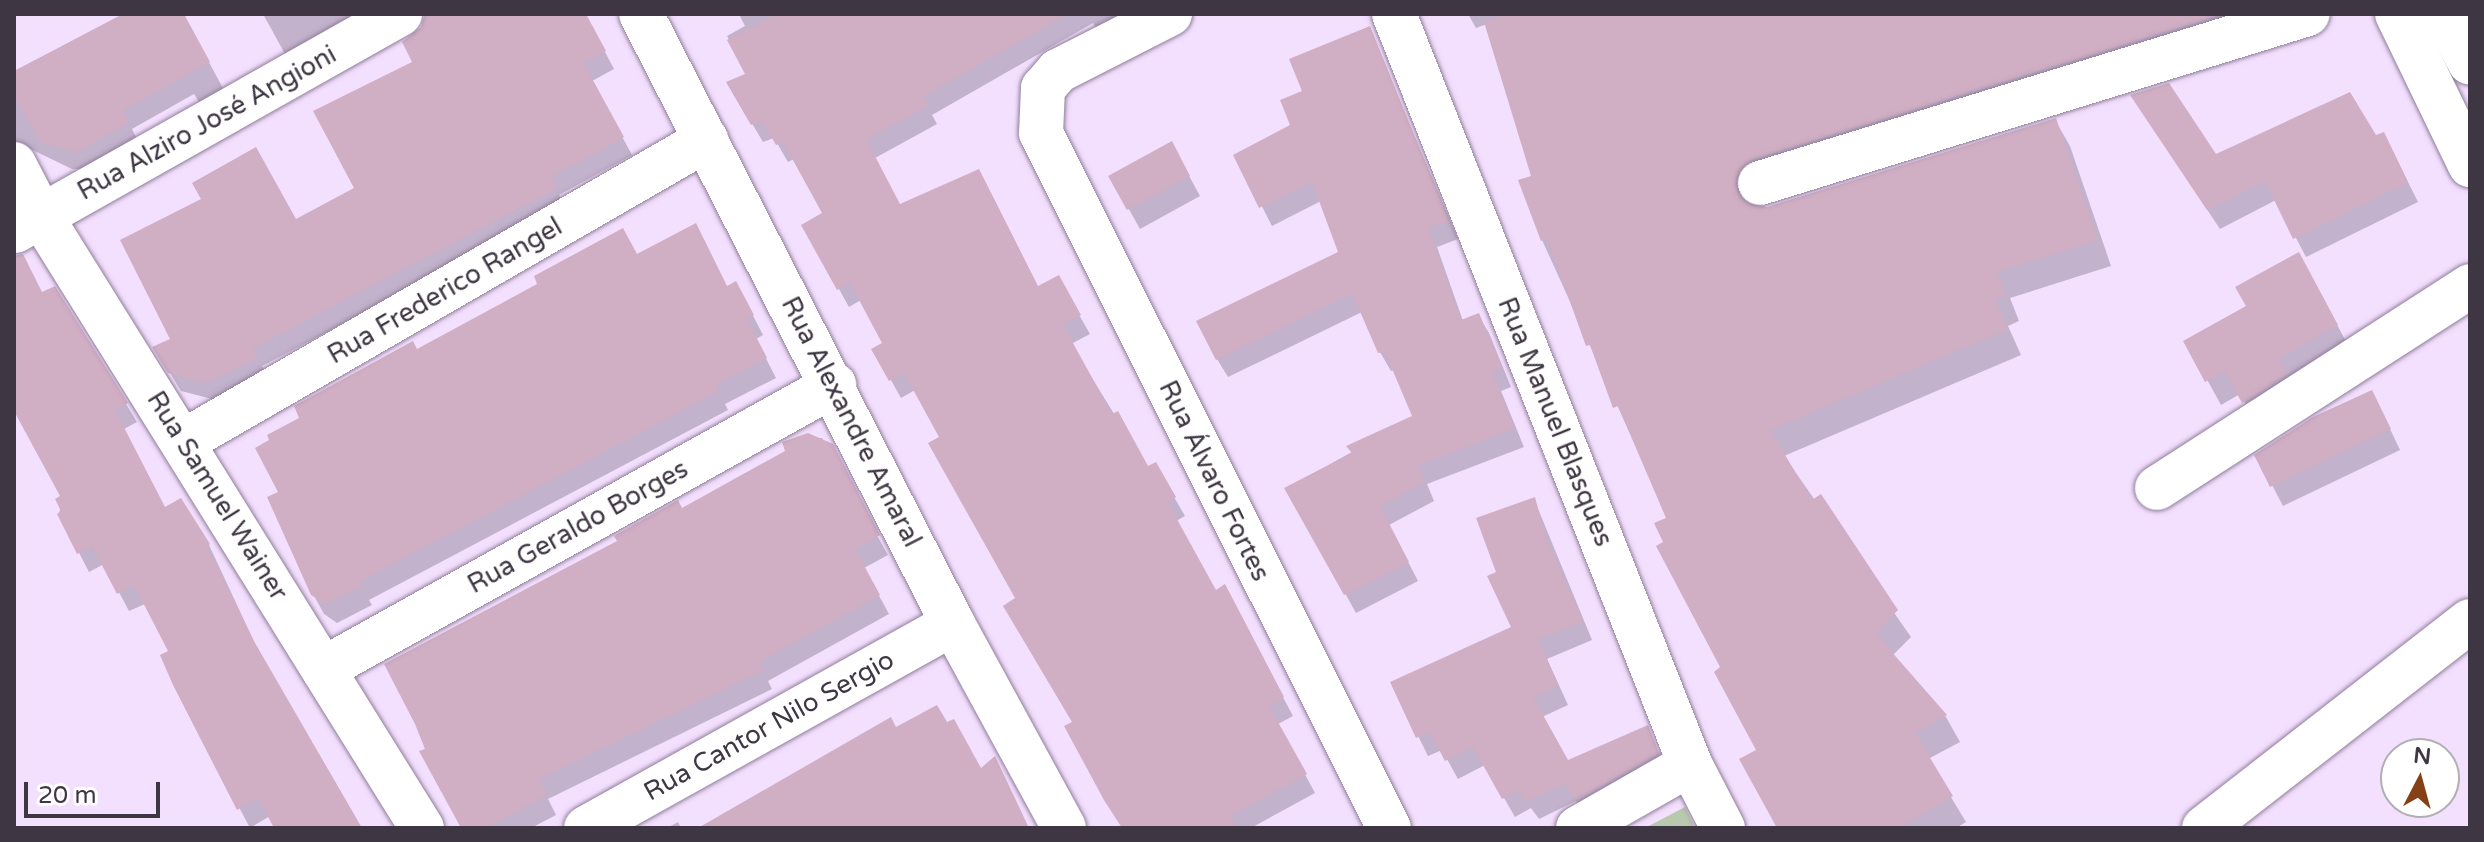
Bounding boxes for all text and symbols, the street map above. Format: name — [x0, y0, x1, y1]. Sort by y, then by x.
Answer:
street label: Rua Alziro José Angioni — [72, 39, 342, 207]
street label: Rua Frederico Rangel — [322, 211, 568, 371]
street label: Rua Alexandre Amaral — [774, 292, 928, 552]
street label: Rua Manuel Blasques — [1491, 293, 1619, 551]
street label: Rua Álvaro Fortes — [1152, 376, 1276, 586]
street label: Rua Samuel Wainer — [140, 386, 294, 606]
street label: Rua Geraldo Borges — [462, 453, 694, 601]
street label: Rua Cantor Nilo Sergio — [638, 644, 900, 808]
north arrow — [2380, 738, 2460, 818]
text: N — [2412, 742, 2432, 770]
scale bar — [28, 766, 164, 816]
text: 20 m — [38, 781, 96, 810]

